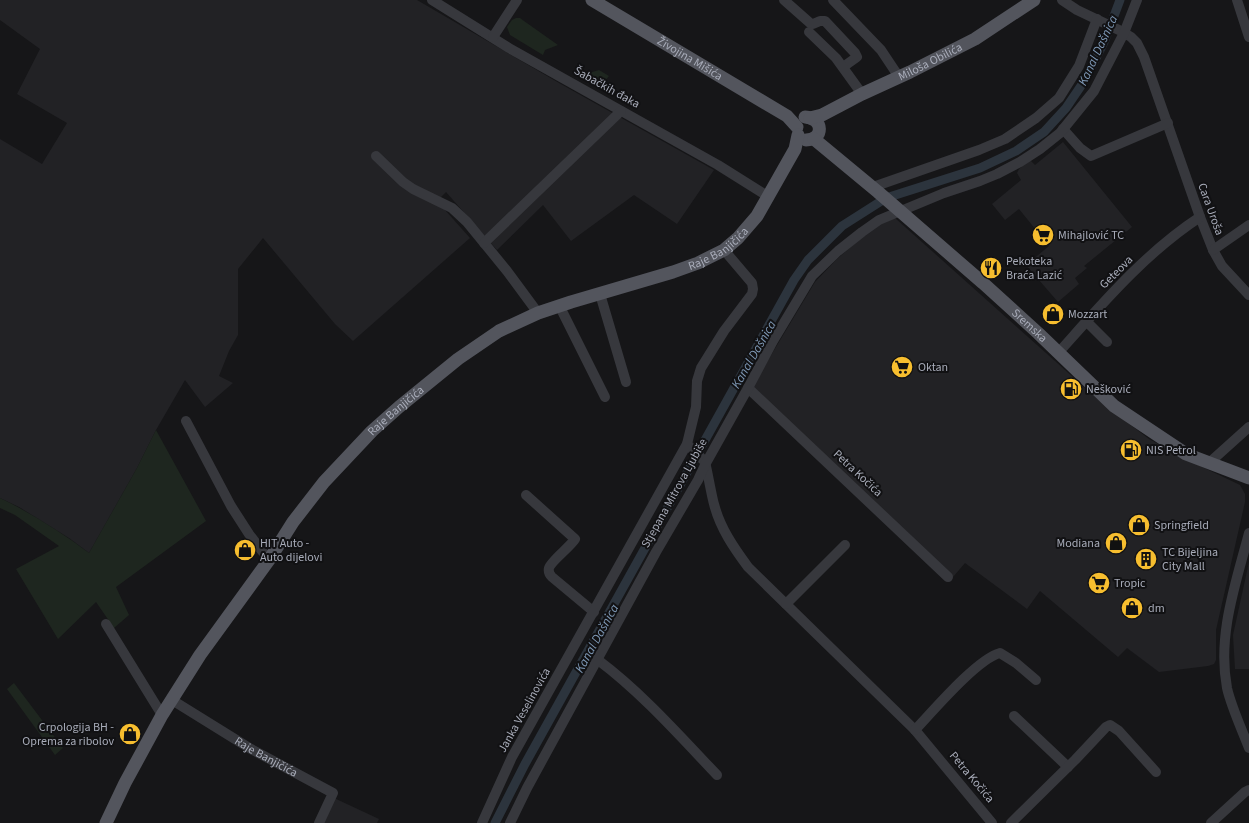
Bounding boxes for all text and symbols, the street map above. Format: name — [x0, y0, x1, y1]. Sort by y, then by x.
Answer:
water label: Kanal Dašnica — [1074, 12, 1122, 89]
street label: Živojina Mišića — [654, 33, 726, 85]
street label: Miloša Obilića — [896, 39, 965, 85]
street label: Šabačkih đaka — [571, 62, 643, 113]
street label: Cara Uroša — [1193, 181, 1228, 238]
supermarket icon: Mihajlović TC — [1030, 222, 1056, 248]
street label: Raje Banjičića — [686, 224, 753, 275]
place label: Mihajlović TC — [1058, 227, 1124, 244]
street label: Geteova — [1096, 252, 1137, 293]
place label: Pekoteka Braća Lazić — [1006, 253, 1063, 284]
restaurant icon: Pekoteka Braća Lazić — [978, 255, 1004, 281]
shop icon: Mozzart — [1040, 301, 1066, 327]
street label: Sremska — [1008, 305, 1051, 347]
place label: Mozzart — [1068, 306, 1107, 323]
water label: Kanal Dašnica — [727, 317, 781, 392]
supermarket icon: Oktan — [889, 354, 915, 380]
place label: Oktan — [918, 359, 948, 376]
fuel station icon: Nešković — [1058, 376, 1084, 402]
place label: Nešković — [1086, 381, 1131, 398]
street label: Raje Banjičića — [364, 382, 428, 440]
street label: Stjepana Mitrova Ljubiše — [637, 435, 712, 551]
fuel station icon: NIS Petrol — [1118, 437, 1144, 463]
place label: NIS Petrol — [1146, 442, 1196, 459]
street label: Petra Kočića — [829, 446, 886, 501]
shop icon: Springfield — [1126, 512, 1152, 538]
place label: Springfield — [1154, 517, 1209, 534]
shop icon: Modiana — [1103, 530, 1129, 556]
place label: HIT Auto - Auto dijelovi — [260, 535, 322, 566]
place label: Modiana — [1056, 535, 1100, 552]
shop icon: HIT Auto - Auto dijelovi — [232, 537, 258, 563]
place label: TC Bijeljina City Mall — [1162, 544, 1218, 575]
building icon: TC Bijeljina City Mall — [1133, 546, 1159, 572]
supermarket icon: Tropic — [1086, 570, 1112, 596]
place label: Tropic — [1114, 575, 1146, 592]
shop icon: dm — [1119, 595, 1145, 621]
place label: dm — [1148, 600, 1165, 617]
water label: Kanal Dašnica — [571, 601, 623, 676]
street label: Janka Veselinovića — [494, 665, 555, 756]
place label: Crpologija BH - Oprema za ribolov — [22, 719, 114, 750]
shop icon: Crpologija BH - Oprema za ribolov — [117, 721, 143, 747]
street label: Raje Banjičića — [231, 733, 300, 781]
street label: Petra Kočića — [945, 748, 998, 807]

